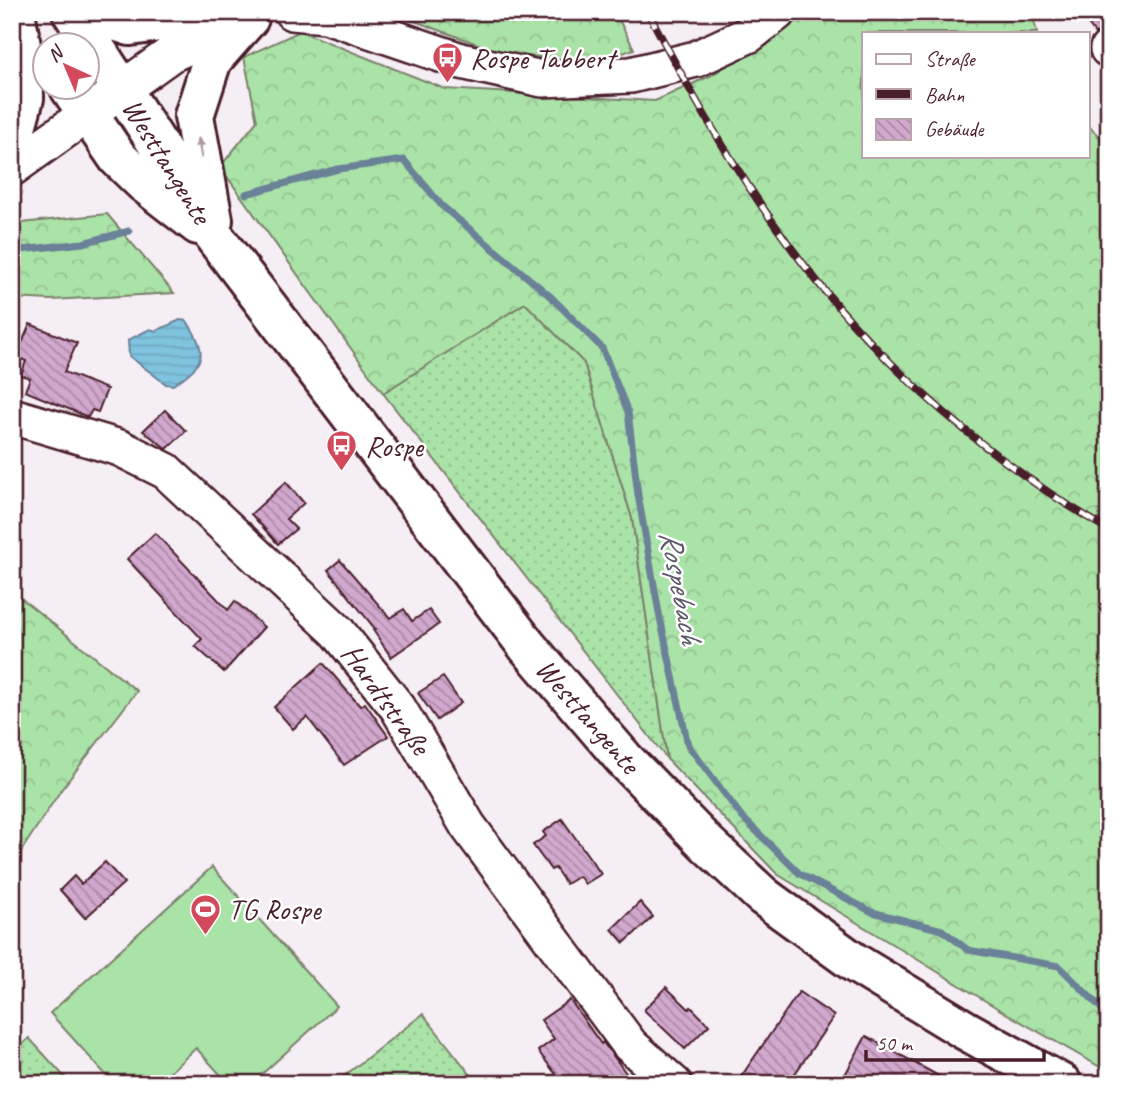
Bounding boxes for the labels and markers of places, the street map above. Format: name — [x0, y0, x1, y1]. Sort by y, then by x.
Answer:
place label: Rospe Tabbert — [470, 39, 619, 77]
bus stop icon: Rospe Tabbert — [430, 41, 464, 85]
place label: Rospe — [365, 427, 425, 465]
bus stop icon: Rospe — [325, 429, 359, 473]
place label: TG Rospe — [228, 890, 323, 928]
sports icon: TG Rospe — [188, 892, 222, 936]

